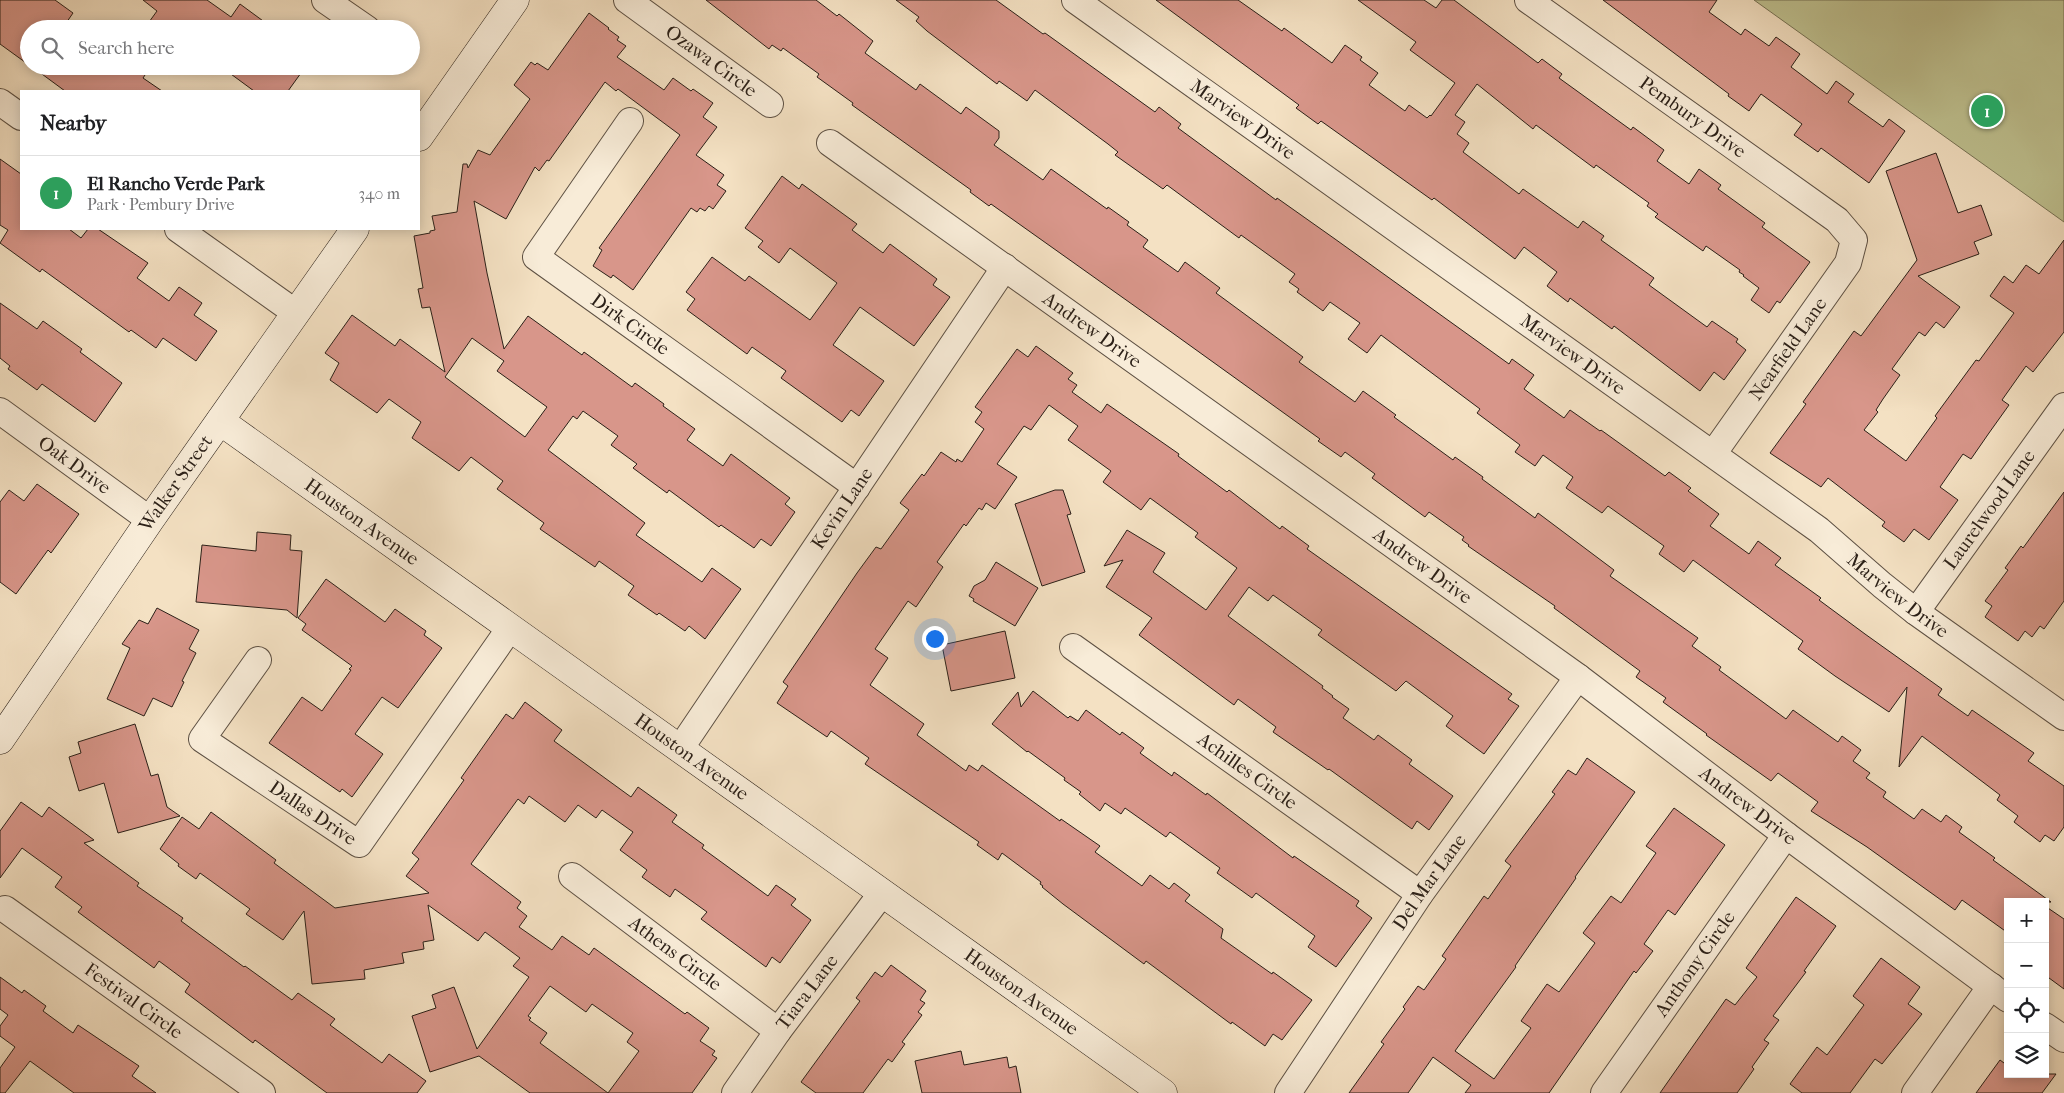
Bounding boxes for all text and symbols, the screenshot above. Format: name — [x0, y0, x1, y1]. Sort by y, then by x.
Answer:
search box — [20, 20, 420, 75]
street label: Ozawa Circle — [661, 21, 761, 102]
icon: search — [38, 34, 66, 62]
text: Search here — [78, 37, 174, 59]
street label: Pembury Drive — [1635, 72, 1750, 163]
street label: Marview Drive — [1186, 75, 1299, 164]
pin: 1 — [1971, 92, 2003, 130]
text: Nearby — [40, 111, 106, 135]
text: El Rancho Verde Park — [87, 173, 264, 195]
text: 1 — [53, 184, 59, 203]
text: 340 m — [358, 184, 400, 203]
text: Park · Pembury Drive — [87, 195, 235, 214]
street label: Andrew Drive — [1038, 287, 1145, 373]
street label: Dirk Circle — [587, 289, 673, 360]
street label: Nearfield Lane — [1744, 293, 1832, 405]
street label: Marview Drive — [1516, 310, 1629, 399]
street label: Oak Drive — [34, 431, 115, 499]
street label: Walker Street — [134, 431, 217, 537]
street label: Laurelwood Lane — [1939, 446, 2040, 574]
street label: Kevin Lane — [807, 464, 877, 554]
street label: Houston Avenue — [300, 474, 423, 570]
street label: Andrew Drive — [1368, 523, 1476, 609]
street label: Marview Drive — [1843, 549, 1953, 642]
your location — [922, 626, 948, 652]
street label: Houston Avenue — [630, 709, 753, 805]
street label: Achilles Circle — [1193, 728, 1301, 814]
street label: Andrew Drive — [1694, 761, 1800, 850]
street label: Dallas Drive — [265, 776, 360, 850]
street label: Del Mar Lane — [1388, 830, 1471, 934]
map controls — [2004, 898, 2049, 1078]
button: + — [2004, 898, 2049, 943]
street label: Anthony Circle — [1650, 907, 1740, 1022]
street label: Athens Circle — [624, 911, 726, 995]
button: − — [2004, 943, 2049, 988]
street label: Houston Avenue — [960, 944, 1083, 1040]
street label: Tiara Lane — [772, 950, 843, 1034]
street label: Festival Circle — [80, 958, 187, 1043]
button: locate — [2004, 988, 2049, 1033]
button: layers — [2004, 1033, 2049, 1078]

